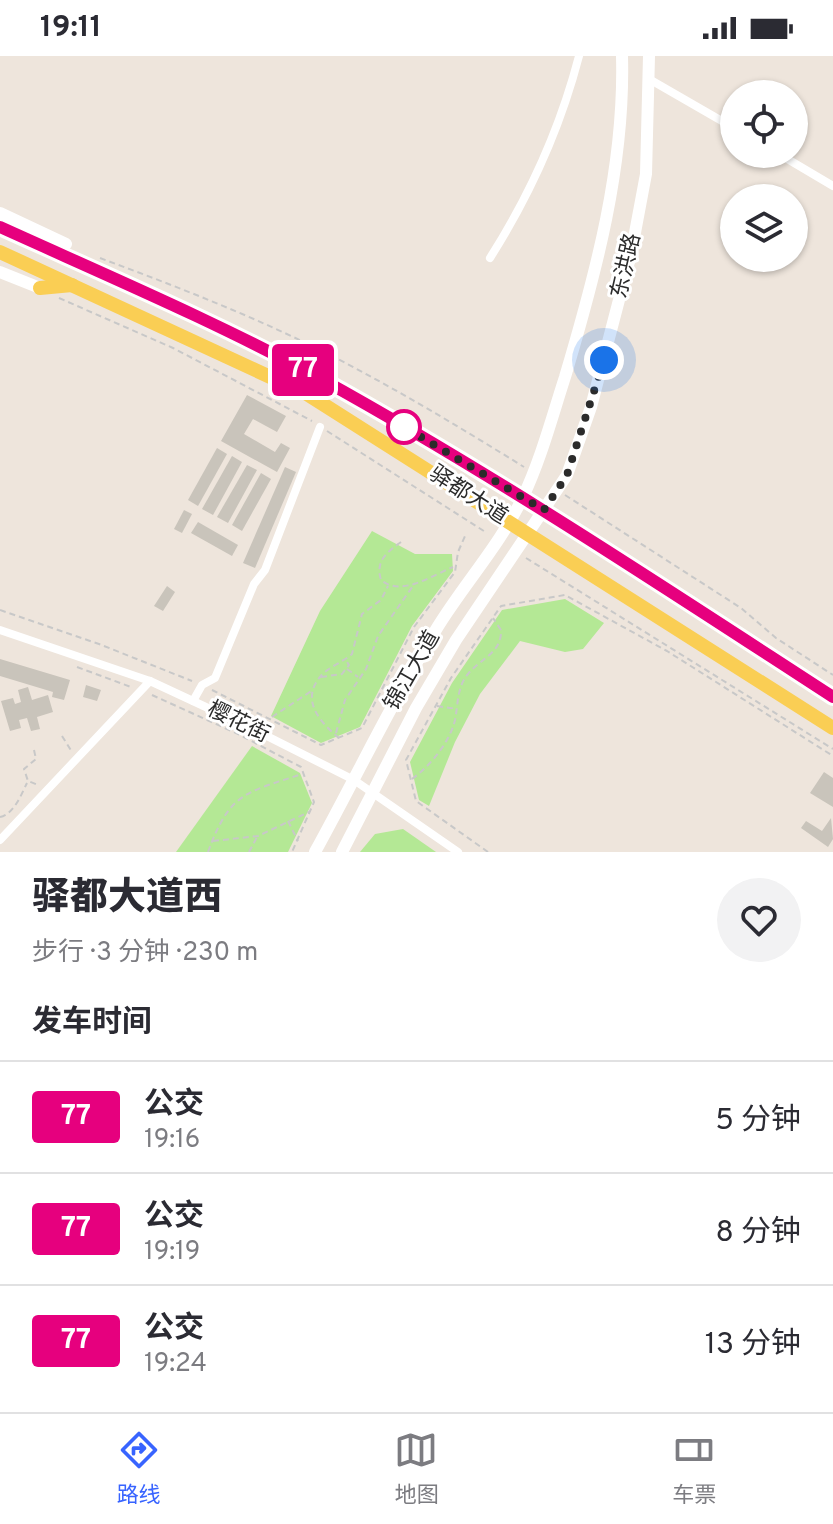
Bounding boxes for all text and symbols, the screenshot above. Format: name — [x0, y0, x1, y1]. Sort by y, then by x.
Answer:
text: 19:11 — [40, 10, 102, 47]
map controls — [720, 80, 808, 272]
button: locate — [720, 80, 808, 168]
button: layers — [720, 184, 808, 272]
street label: 东洪路 — [606, 231, 648, 301]
your location — [584, 340, 624, 380]
line badge: 77 — [267, 344, 339, 396]
text: 77 — [288, 352, 318, 388]
unlabelled marker — [387, 410, 421, 444]
street label: 驿都大道 — [424, 461, 512, 531]
street label: 锦江大道 — [379, 626, 447, 716]
street label: 樱花街 — [202, 696, 274, 750]
text: 驿都大道西 — [32, 875, 222, 924]
button: heart — [717, 878, 801, 962]
text: 步行 · 3 分钟 · 230 m — [32, 937, 258, 970]
text: 发车时间 — [32, 1005, 152, 1042]
text: 公交 — [144, 1087, 204, 1124]
text: 77 — [61, 1099, 91, 1135]
text: 5 分钟 — [715, 1103, 801, 1140]
text: 19:16 — [144, 1124, 200, 1157]
text: 公交 — [144, 1199, 204, 1236]
text: 77 — [61, 1211, 91, 1247]
text: 8 分钟 — [716, 1215, 801, 1252]
text: 19:19 — [144, 1236, 200, 1269]
text: 公交 — [144, 1311, 204, 1348]
text: 77 — [61, 1323, 91, 1359]
text: 13 分钟 — [705, 1327, 801, 1364]
text: 19:24 — [144, 1348, 207, 1381]
tab: 路线 — [117, 1428, 161, 1510]
tab: 地图 — [394, 1428, 438, 1510]
tab: 车票 — [672, 1428, 716, 1510]

